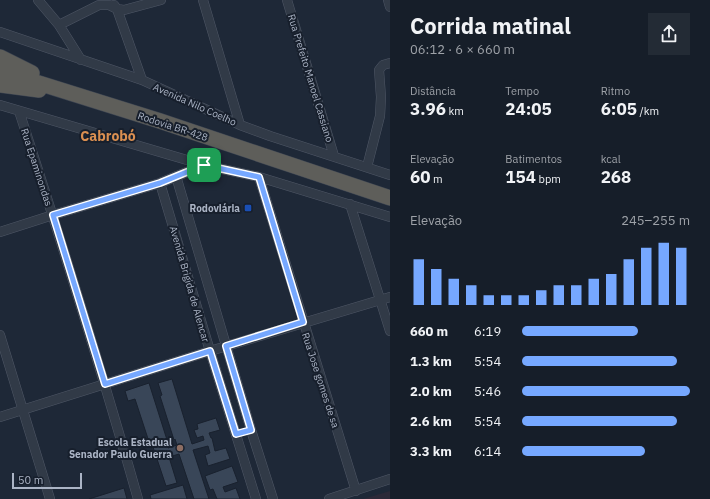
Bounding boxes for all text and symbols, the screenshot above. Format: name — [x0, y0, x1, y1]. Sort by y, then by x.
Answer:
text: Corrida matinal — [410, 11, 571, 40]
street label: Rua Prefeito Manoel Cassiano — [285, 13, 336, 144]
button: share — [648, 13, 690, 55]
text: 06:12 · 6 × 660 m — [410, 41, 515, 58]
street label: Avenida Nilo Coelho — [151, 80, 239, 129]
text: Distância — [410, 84, 456, 98]
text: Tempo — [505, 84, 539, 98]
text: Ritmo — [601, 84, 630, 98]
text: 3.96 — [410, 98, 446, 120]
text: 24:05 — [505, 98, 552, 120]
text: 6:05 — [601, 98, 637, 120]
text: km — [446, 104, 464, 118]
text: /km — [637, 104, 659, 118]
street label: Rodovia BR-428 — [136, 109, 210, 144]
street label: Rua Epaminondas — [18, 127, 55, 208]
district label: Cabrobó — [80, 127, 136, 145]
pin — [187, 148, 221, 182]
text: Elevação — [410, 152, 454, 166]
text: Batimentos — [505, 152, 562, 166]
text: kcal — [601, 152, 621, 166]
icon: arrive — [193, 154, 215, 176]
text: 60 — [410, 166, 430, 188]
text: 154 — [505, 166, 536, 188]
text: 268 — [601, 166, 631, 188]
text: m — [430, 172, 443, 186]
text: bpm — [536, 172, 561, 186]
place label: Rodoviária — [190, 202, 240, 215]
marker: Rodoviária — [243, 203, 253, 213]
text: Elevação — [410, 212, 462, 229]
text: 245–255 m — [621, 212, 690, 229]
street label: Avenida Brigida de Alencar — [167, 225, 212, 344]
text: 660 m — [410, 323, 448, 340]
text: 6:19 — [474, 323, 501, 340]
street label: Rua Jose gomes de sa — [299, 331, 342, 430]
text: 1.3 km — [410, 353, 452, 370]
text: 5:54 — [474, 353, 501, 370]
text: 2.0 km — [410, 383, 452, 400]
text: 5:46 — [474, 383, 501, 400]
text: 2.6 km — [410, 413, 452, 430]
text: 5:54 — [474, 413, 501, 430]
place label: Escola Estadual Senador Paulo Guerra — [69, 436, 172, 461]
marker: Escola Estadual Senador Paulo Guerra — [175, 443, 185, 453]
text: 3.3 km — [410, 443, 452, 460]
text: 6:14 — [474, 443, 501, 460]
scale bar — [12, 471, 82, 490]
text: 50 m — [18, 473, 43, 487]

